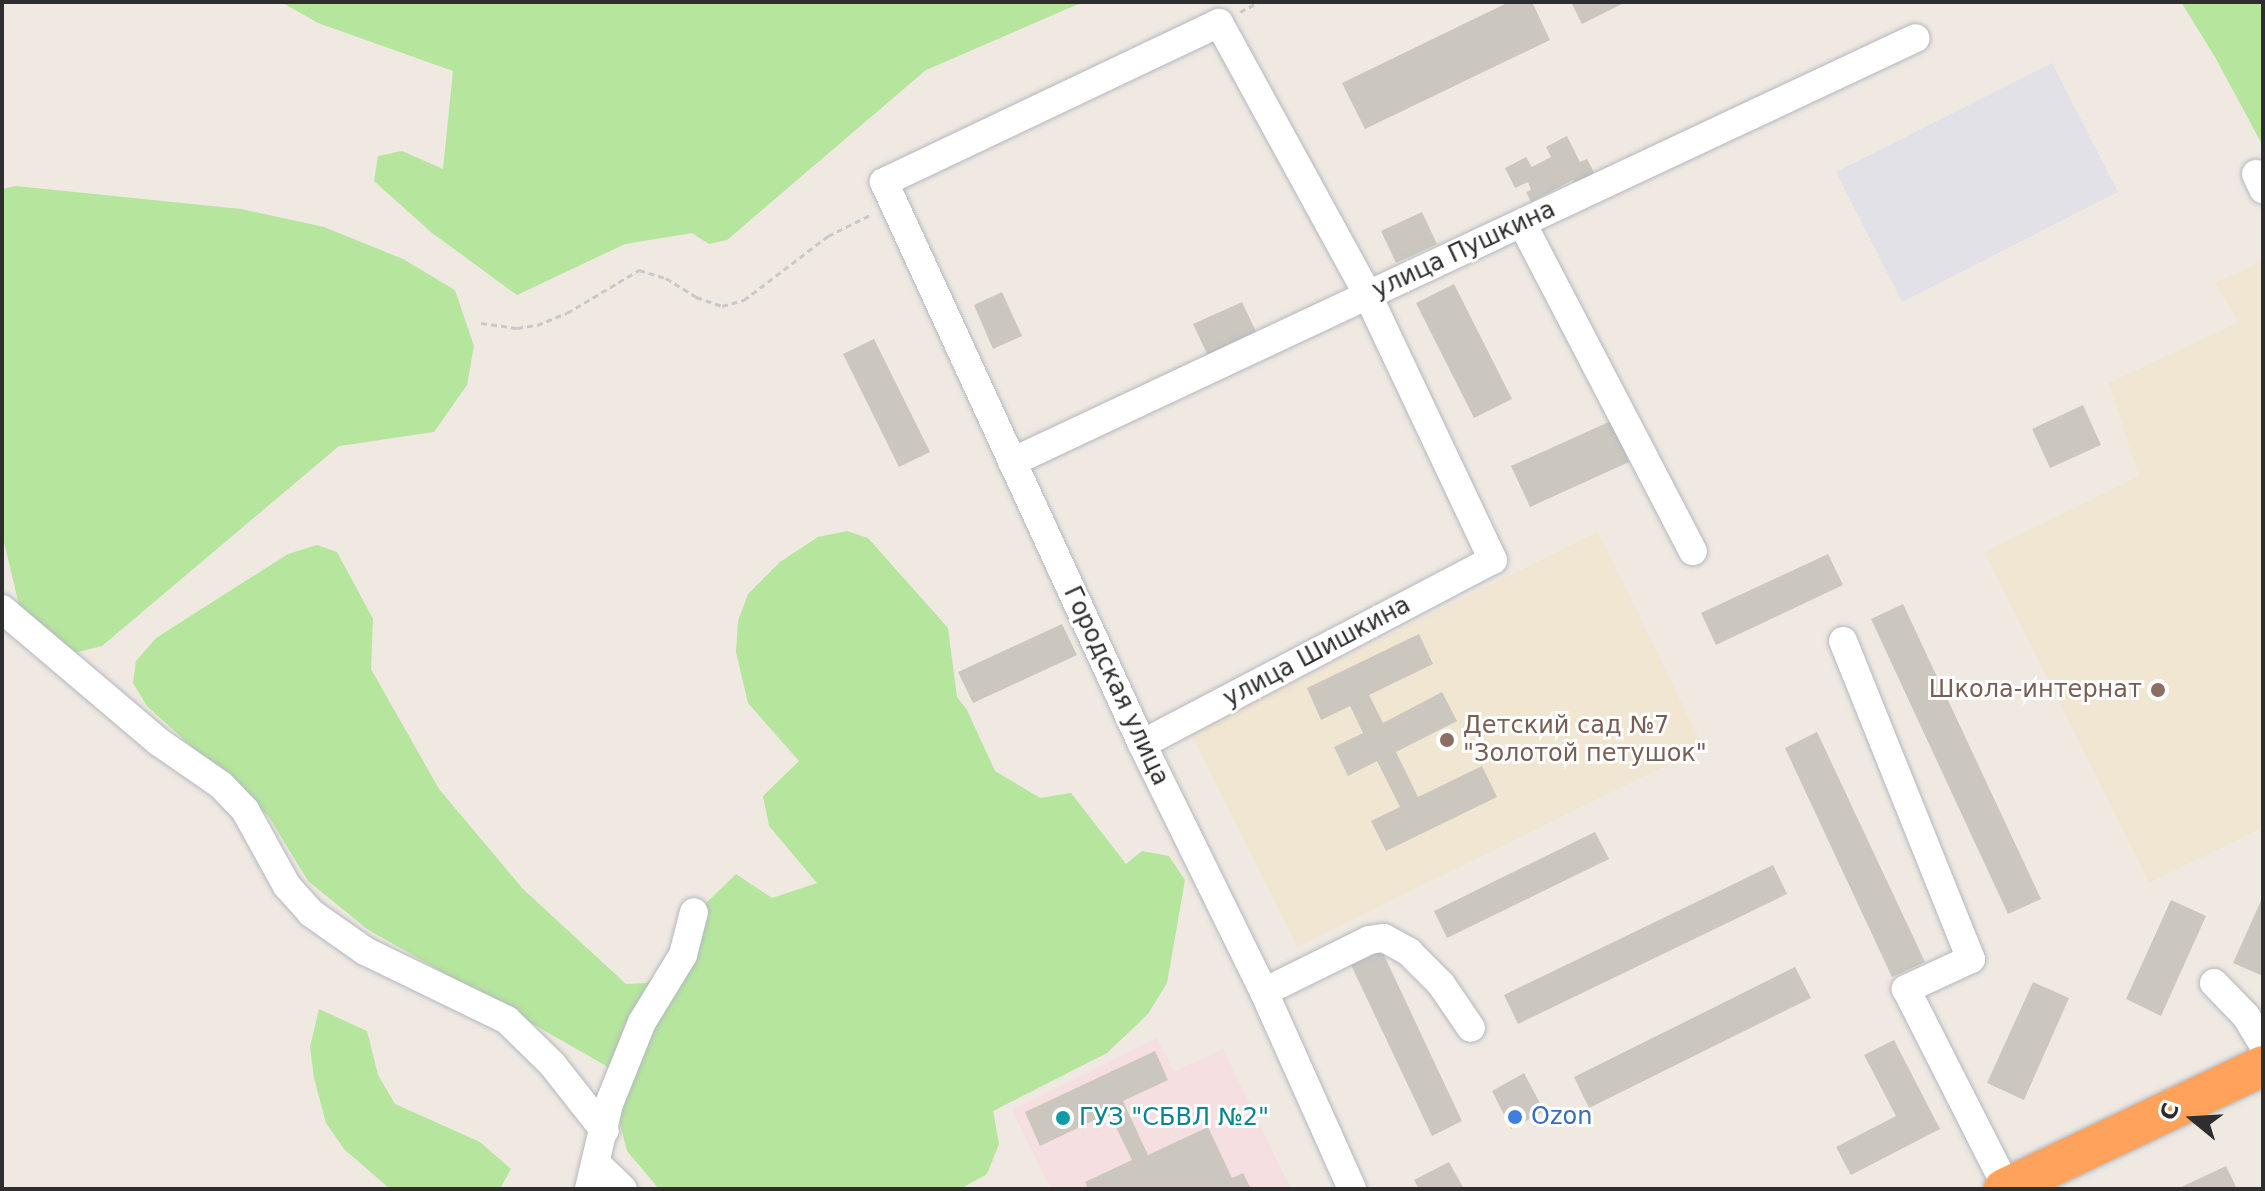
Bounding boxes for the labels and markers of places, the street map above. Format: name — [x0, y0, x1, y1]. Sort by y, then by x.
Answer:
place label: Школа-интернат — [1929, 676, 2142, 704]
marker: Школа-интернат — [2149, 681, 2167, 699]
place label: Детский сад №7 "Золотой петушок" — [1463, 712, 1707, 768]
marker: Детский сад №7 "Золотой петушок" — [1438, 731, 1456, 749]
place label: Ozon — [1531, 1103, 1592, 1131]
place label: ГУЗ "СБВЛ №2" — [1079, 1104, 1269, 1132]
marker: Ozon — [1506, 1108, 1524, 1126]
marker: ГУЗ "СБВЛ №2" — [1054, 1109, 1072, 1127]

